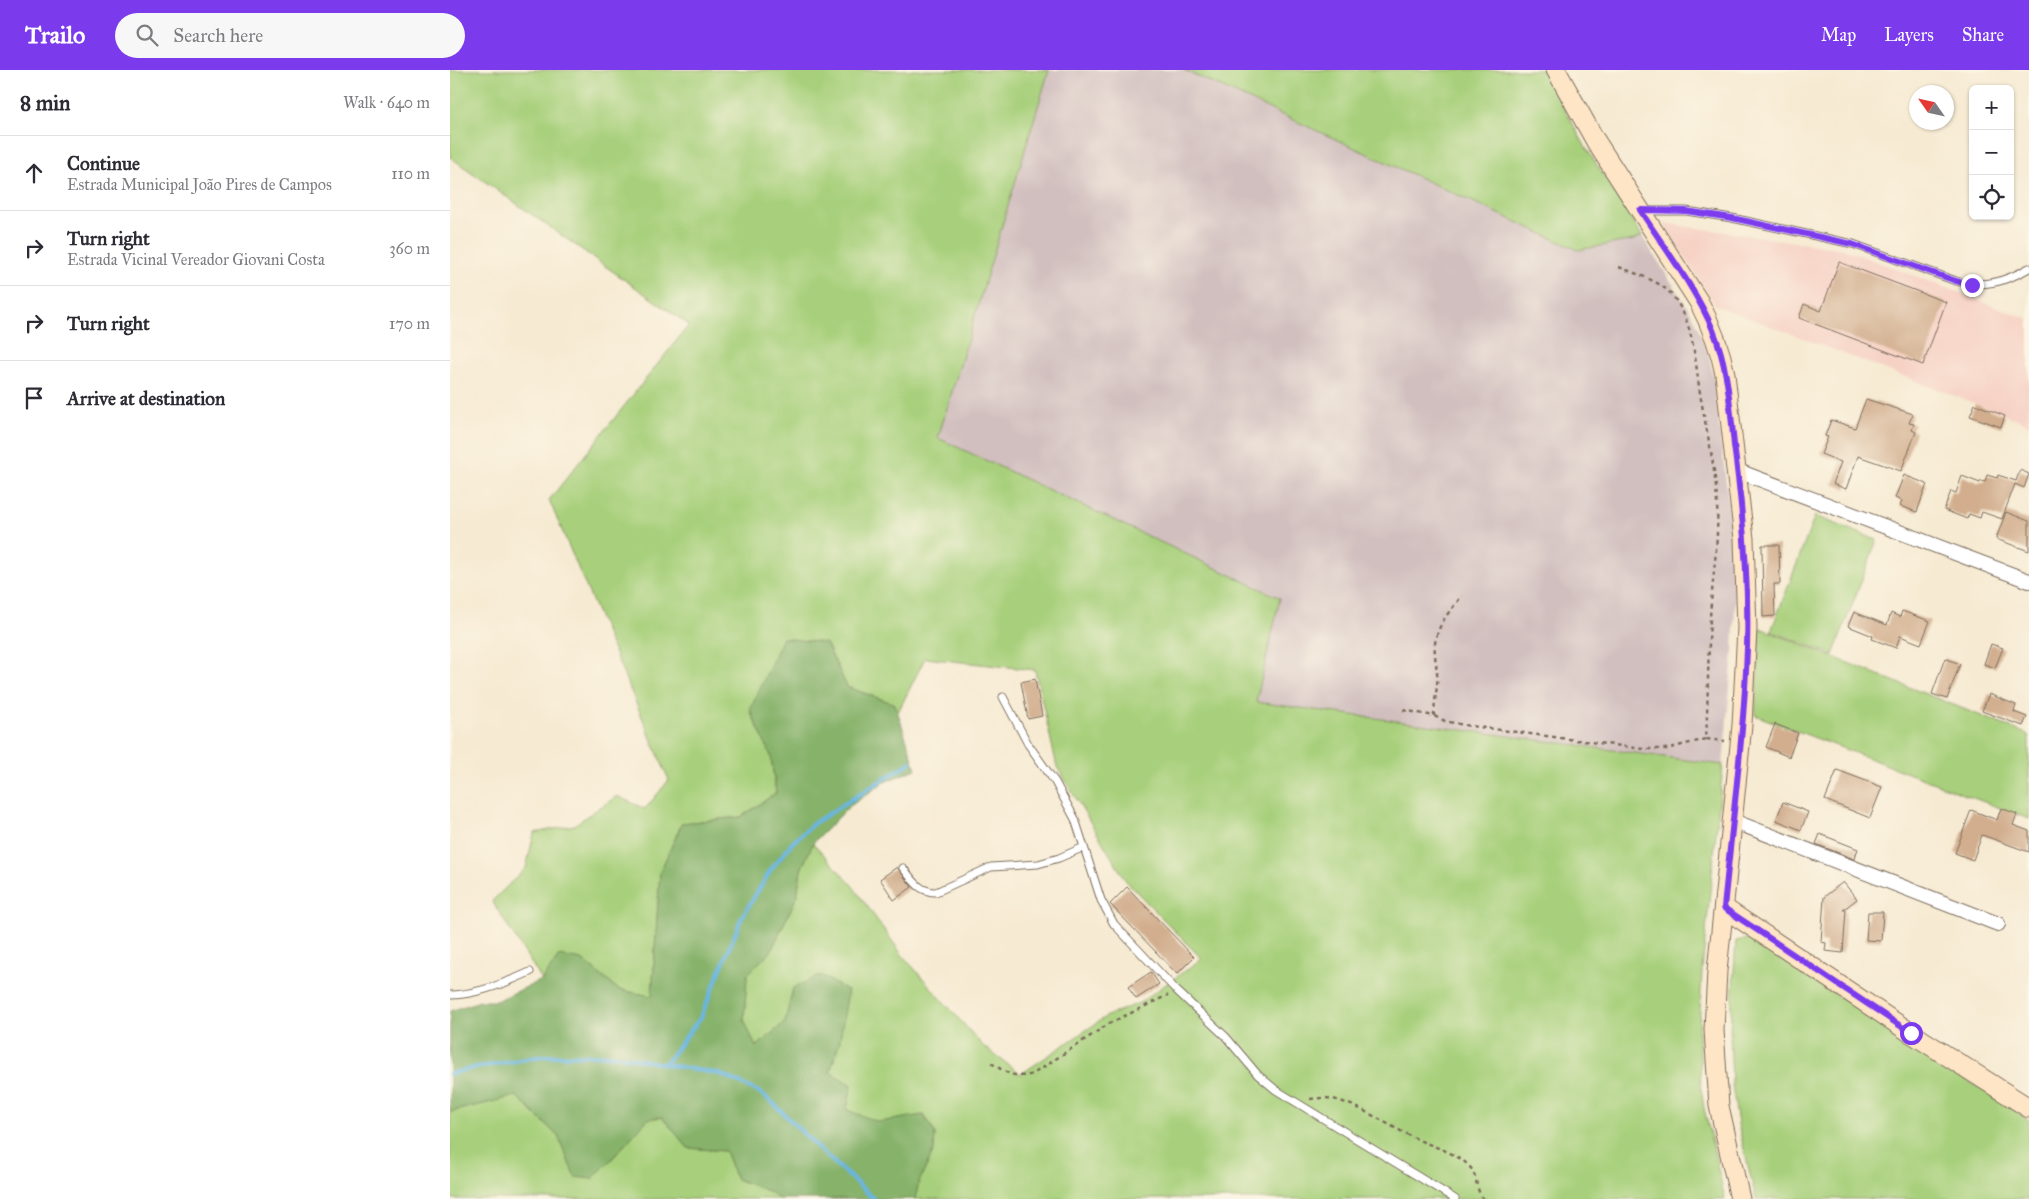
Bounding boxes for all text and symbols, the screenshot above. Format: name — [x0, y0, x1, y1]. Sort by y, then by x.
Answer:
search box — [115, 13, 465, 58]
text: Trailo — [25, 20, 85, 50]
icon: search — [133, 21, 161, 49]
text: Search here — [173, 24, 263, 47]
text: Map — [1821, 24, 1856, 46]
text: Layers — [1884, 24, 1934, 46]
text: Share — [1962, 24, 2004, 46]
north arrow — [1909, 85, 1954, 130]
map controls — [1969, 85, 2014, 220]
button: + — [1969, 85, 2014, 130]
text: 8 min — [20, 90, 70, 116]
text: Walk · 640 m — [343, 93, 430, 112]
button: − — [1969, 130, 2014, 175]
text: Continue — [67, 152, 140, 175]
icon: ahead — [20, 159, 48, 187]
text: 110 m — [391, 164, 430, 183]
text: Estrada Municipal João Pires de Campos — [67, 175, 332, 194]
button: locate — [1969, 175, 2014, 220]
text: Turn right — [67, 227, 150, 250]
icon: right — [20, 234, 48, 262]
text: 360 m — [389, 239, 430, 258]
text: Estrada Vicinal Vereador Giovani Costa — [67, 250, 325, 269]
route end — [1961, 274, 1984, 297]
icon: right — [20, 309, 48, 337]
text: Turn right — [67, 312, 150, 335]
text: 170 m — [389, 314, 430, 333]
icon: arrive — [20, 384, 48, 412]
text: Arrive at destination — [67, 387, 225, 410]
route start — [1900, 1022, 1923, 1045]

